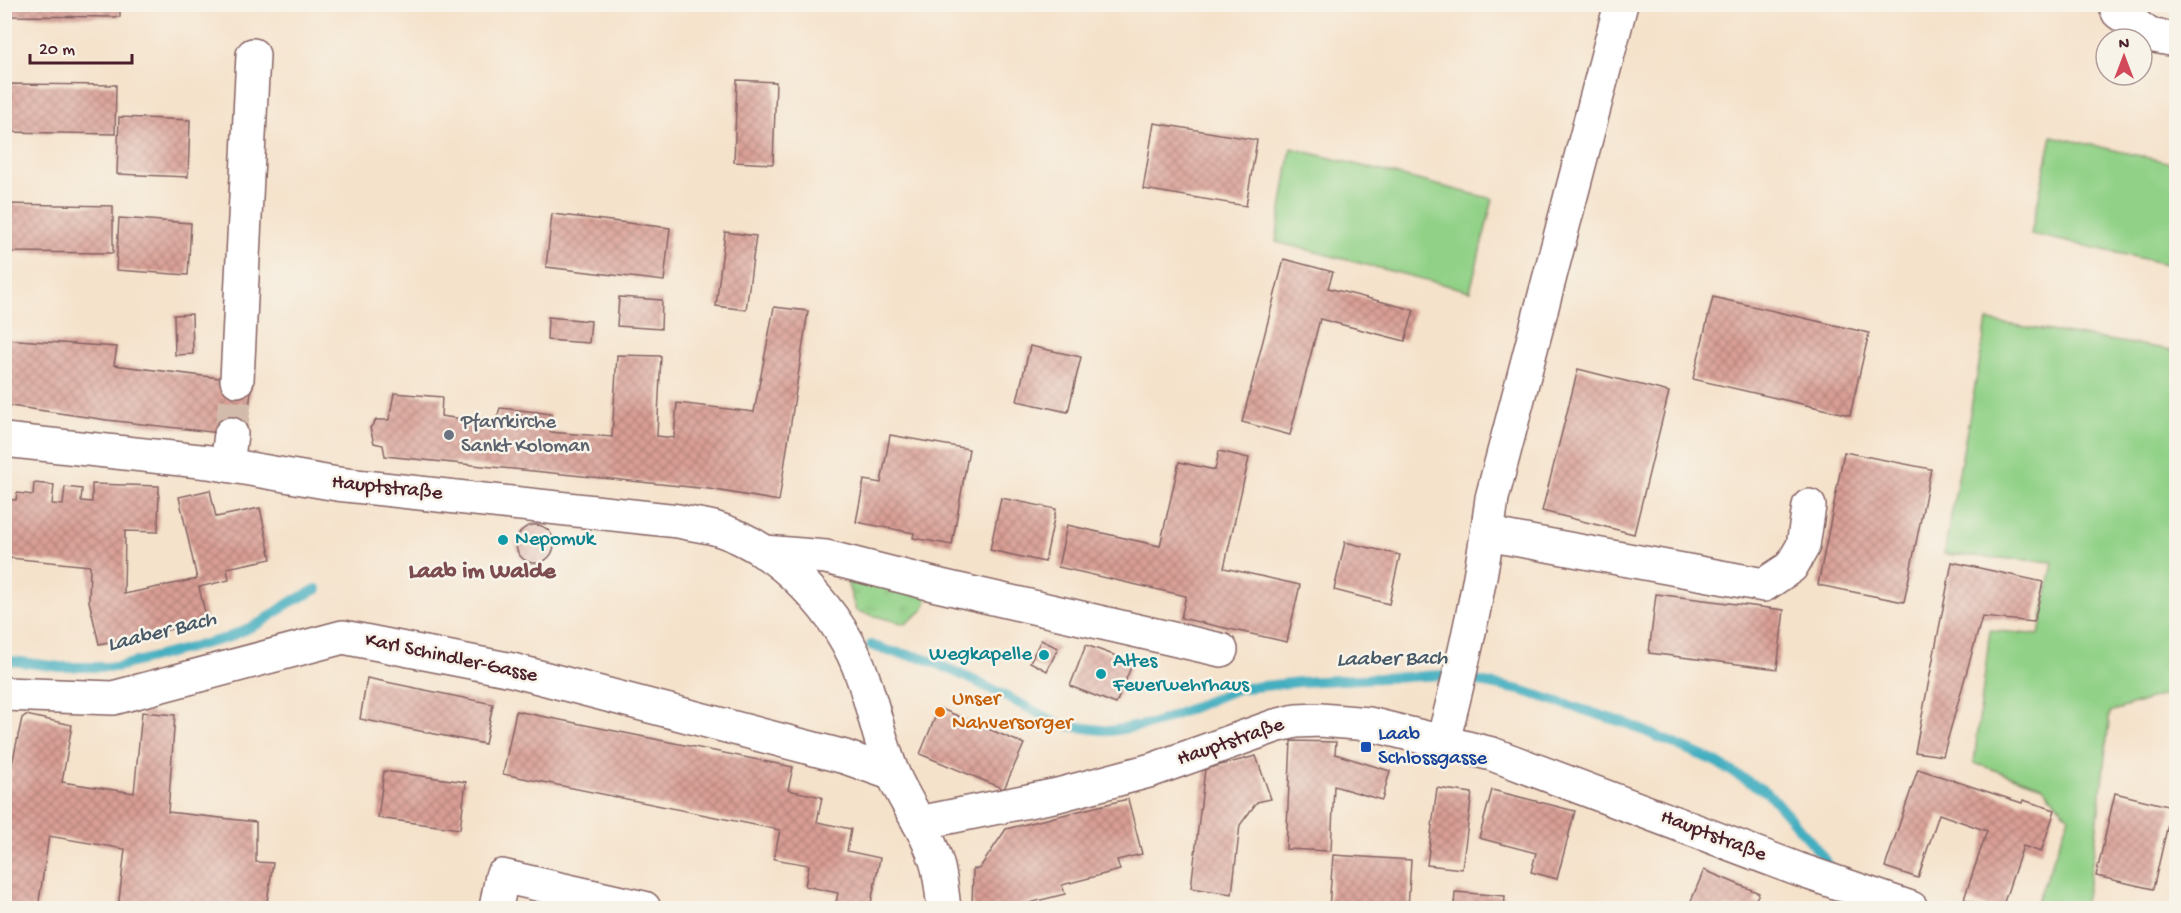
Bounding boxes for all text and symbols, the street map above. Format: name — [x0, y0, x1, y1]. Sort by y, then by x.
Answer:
scale bar — [30, 27, 132, 65]
north arrow — [2094, 27, 2154, 87]
text: N — [2119, 36, 2130, 55]
text: 20 m — [39, 40, 75, 61]
place label: Pfarrkirche Sankt Koloman — [460, 411, 590, 460]
marker: Pfarrkirche Sankt Koloman — [442, 428, 456, 442]
street label: Hauptstraße — [330, 471, 445, 507]
place label: Nepomuk — [515, 528, 598, 553]
marker: Nepomuk — [496, 533, 510, 547]
district label: Laab im Walde — [408, 558, 557, 587]
water label: Laaber Bach — [105, 607, 219, 659]
street label: Karl Schindler-Gasse — [362, 628, 541, 690]
place label: Wegkapelle — [929, 643, 1033, 668]
water label: Laaber Bach — [1336, 646, 1448, 674]
marker: Wegkapelle — [1037, 648, 1051, 662]
place label: Altes Feuerwehrhaus — [1112, 650, 1250, 699]
marker: Altes Feuerwehrhaus — [1094, 667, 1108, 681]
place label: Unser Nahversorger — [952, 688, 1074, 737]
marker: Unser Nahversorger — [933, 705, 947, 719]
street label: Hauptstraße — [1174, 713, 1289, 773]
place label: Laab Schlossgasse — [1378, 723, 1488, 772]
marker: Laab Schlossgasse — [1359, 740, 1373, 754]
street label: Hauptstraße — [1657, 805, 1771, 869]

